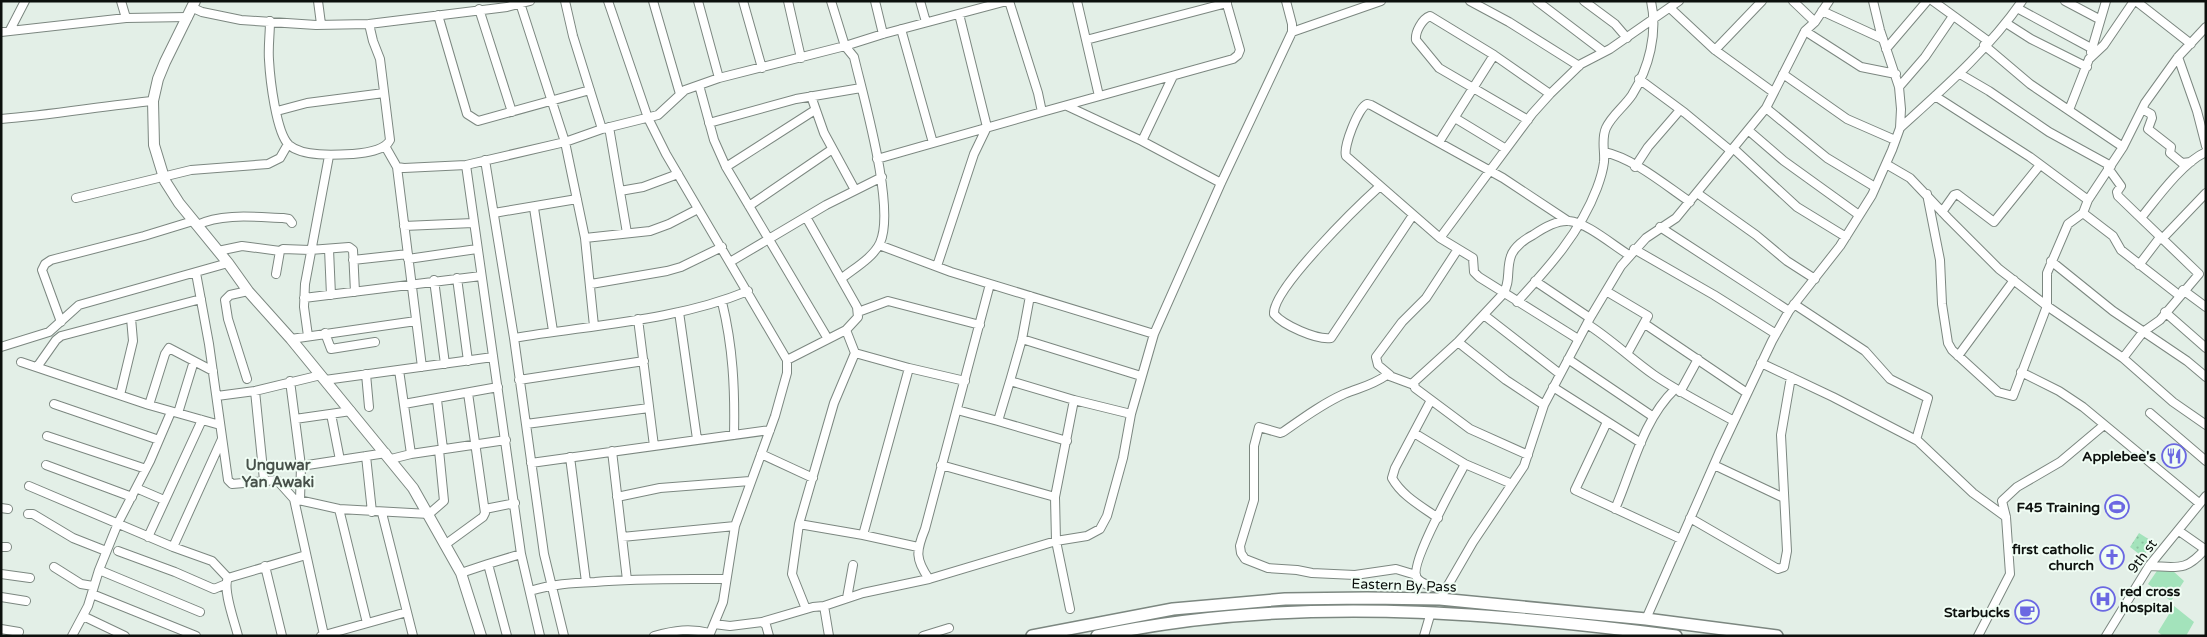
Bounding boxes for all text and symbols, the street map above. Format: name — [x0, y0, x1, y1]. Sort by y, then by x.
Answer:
restaurant icon: Applebee's — [2161, 443, 2187, 469]
place label: Applebee's — [2082, 448, 2156, 465]
district label: Unguwar Yan Awaki — [242, 456, 314, 491]
sports icon: F45 Training — [2104, 494, 2130, 520]
place label: F45 Training — [2016, 499, 2100, 516]
street label: 9th st — [2124, 535, 2161, 577]
place label: first catholic church — [2011, 541, 2095, 574]
church icon: first catholic church — [2099, 544, 2125, 570]
street label: Eastern By Pass — [1351, 575, 1457, 596]
place label: red cross hospital — [2120, 583, 2180, 616]
hospital icon: red cross hospital — [2090, 586, 2116, 612]
cafe icon: Starbucks — [2014, 599, 2040, 625]
place label: Starbucks — [1944, 604, 2010, 621]

